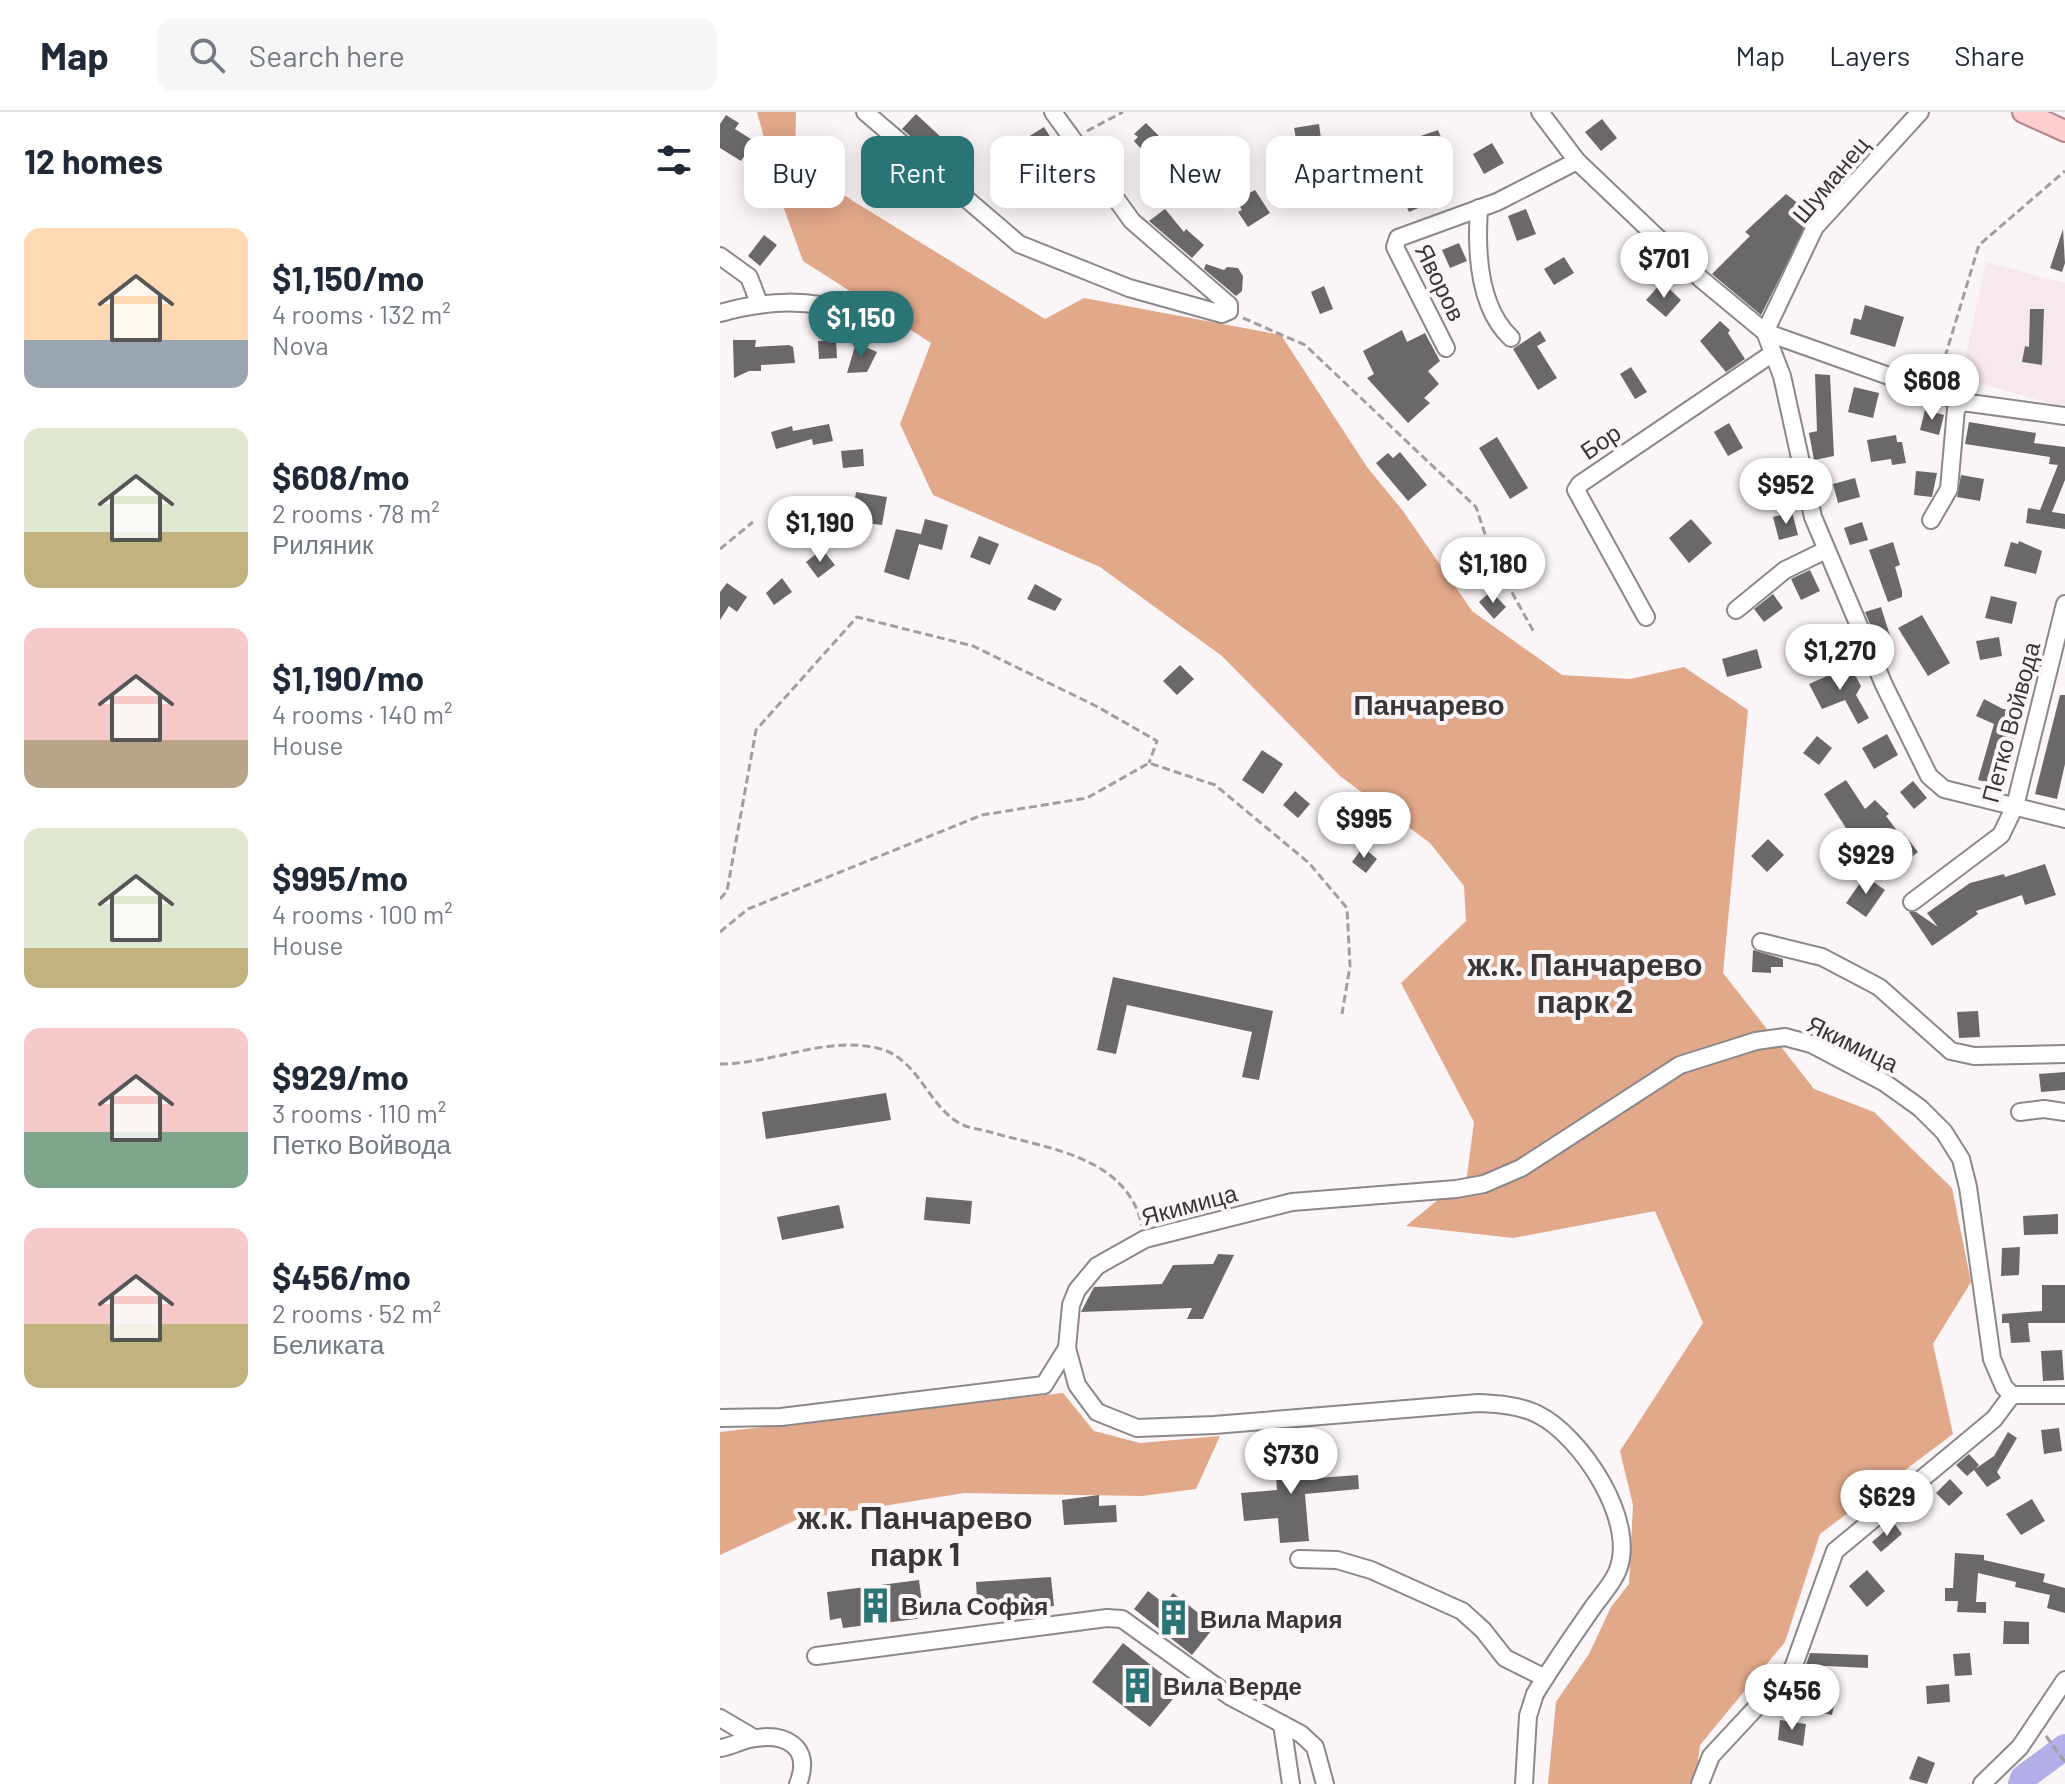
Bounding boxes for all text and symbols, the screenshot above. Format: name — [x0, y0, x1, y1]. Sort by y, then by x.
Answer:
search box — [157, 19, 717, 91]
text: Map — [40, 32, 109, 78]
icon: search — [185, 33, 229, 77]
text: Search here — [249, 37, 405, 73]
text: Map — [1735, 38, 1785, 72]
text: Layers — [1829, 38, 1910, 72]
text: Share — [1954, 38, 2025, 72]
street label: Шуманец — [1785, 130, 1875, 228]
chip: Buy — [744, 136, 845, 208]
chip: Rent — [861, 136, 974, 208]
chip: Filters — [990, 136, 1124, 208]
chip: New — [1140, 136, 1250, 208]
chip: Apartment — [1266, 136, 1453, 208]
icon: filters — [652, 138, 696, 182]
text: 12 homes — [24, 140, 163, 181]
pin: $701 — [1617, 232, 1711, 300]
street label: Яворов — [1410, 239, 1472, 325]
text: $701 — [1638, 242, 1690, 273]
text: $1,150/mo — [272, 257, 425, 298]
icon: home — [88, 260, 184, 356]
pin: $1,150 — [796, 291, 926, 359]
text: 4 rooms · 132 m² — [272, 298, 451, 329]
text: $1,150 — [826, 301, 896, 332]
text: Nova — [272, 329, 329, 360]
pin: $608 — [1885, 354, 1979, 422]
text: $608 — [1903, 364, 1961, 395]
street label: Бор — [1574, 417, 1626, 465]
text: $608/mo — [272, 456, 410, 497]
pin: $952 — [1739, 458, 1833, 526]
icon: home — [88, 460, 184, 556]
text: $952 — [1757, 468, 1815, 499]
pin: $1,190 — [755, 496, 885, 564]
text: 2 rooms · 78 m² — [272, 497, 440, 528]
text: $1,190 — [786, 506, 854, 537]
text: Риляник — [272, 528, 373, 559]
pin: $1,180 — [1428, 537, 1558, 605]
text: $1,180 — [1458, 547, 1528, 578]
pin: $1,270 — [1775, 624, 1905, 692]
text: $1,270 — [1803, 634, 1877, 665]
street label: Петко Войвода — [1975, 638, 2046, 806]
text: $1,190/mo — [272, 657, 424, 698]
icon: home — [88, 660, 184, 756]
district label: Панчарево — [1353, 687, 1505, 721]
text: 4 rooms · 140 m² — [272, 698, 452, 729]
text: House — [272, 729, 343, 760]
pin: $995 — [1317, 792, 1411, 860]
text: $995 — [1336, 802, 1392, 833]
pin: $929 — [1819, 828, 1913, 896]
text: $929 — [1837, 838, 1895, 869]
text: $995/mo — [272, 857, 408, 898]
icon: home — [88, 860, 184, 956]
text: 4 rooms · 100 m² — [272, 898, 453, 929]
text: House — [272, 929, 343, 960]
district label: ж.к. Панчарево парк 2 — [1466, 944, 1703, 1020]
street label: Якимица — [1802, 1008, 1904, 1078]
text: $929/mo — [272, 1056, 409, 1097]
icon: home — [88, 1060, 184, 1156]
text: 3 rooms · 110 m² — [272, 1097, 446, 1128]
text: Петко Войвода — [272, 1128, 451, 1159]
street label: Якимица — [1138, 1177, 1241, 1231]
text: $456/mo — [272, 1256, 411, 1297]
icon: home — [88, 1260, 184, 1356]
text: 2 rooms · 52 m² — [272, 1297, 441, 1328]
text: Беликата — [272, 1328, 384, 1359]
pin: $730 — [1244, 1428, 1338, 1496]
text: $730 — [1263, 1438, 1319, 1469]
pin: $629 — [1840, 1470, 1934, 1538]
text: $629 — [1858, 1480, 1916, 1511]
district label: ж.к. Панчарево парк 1 — [796, 1497, 1033, 1573]
building icon: Вила Софѝя — [856, 1586, 894, 1624]
place label: Вила Софѝя — [901, 1591, 1048, 1620]
building icon: Вила Мария — [1155, 1599, 1193, 1637]
place label: Вила Мария — [1200, 1604, 1343, 1633]
pin: $456 — [1745, 1664, 1839, 1732]
building icon: Вила Верде — [1118, 1666, 1156, 1704]
place label: Вила Верде — [1163, 1671, 1302, 1700]
text: $456 — [1763, 1674, 1821, 1705]

